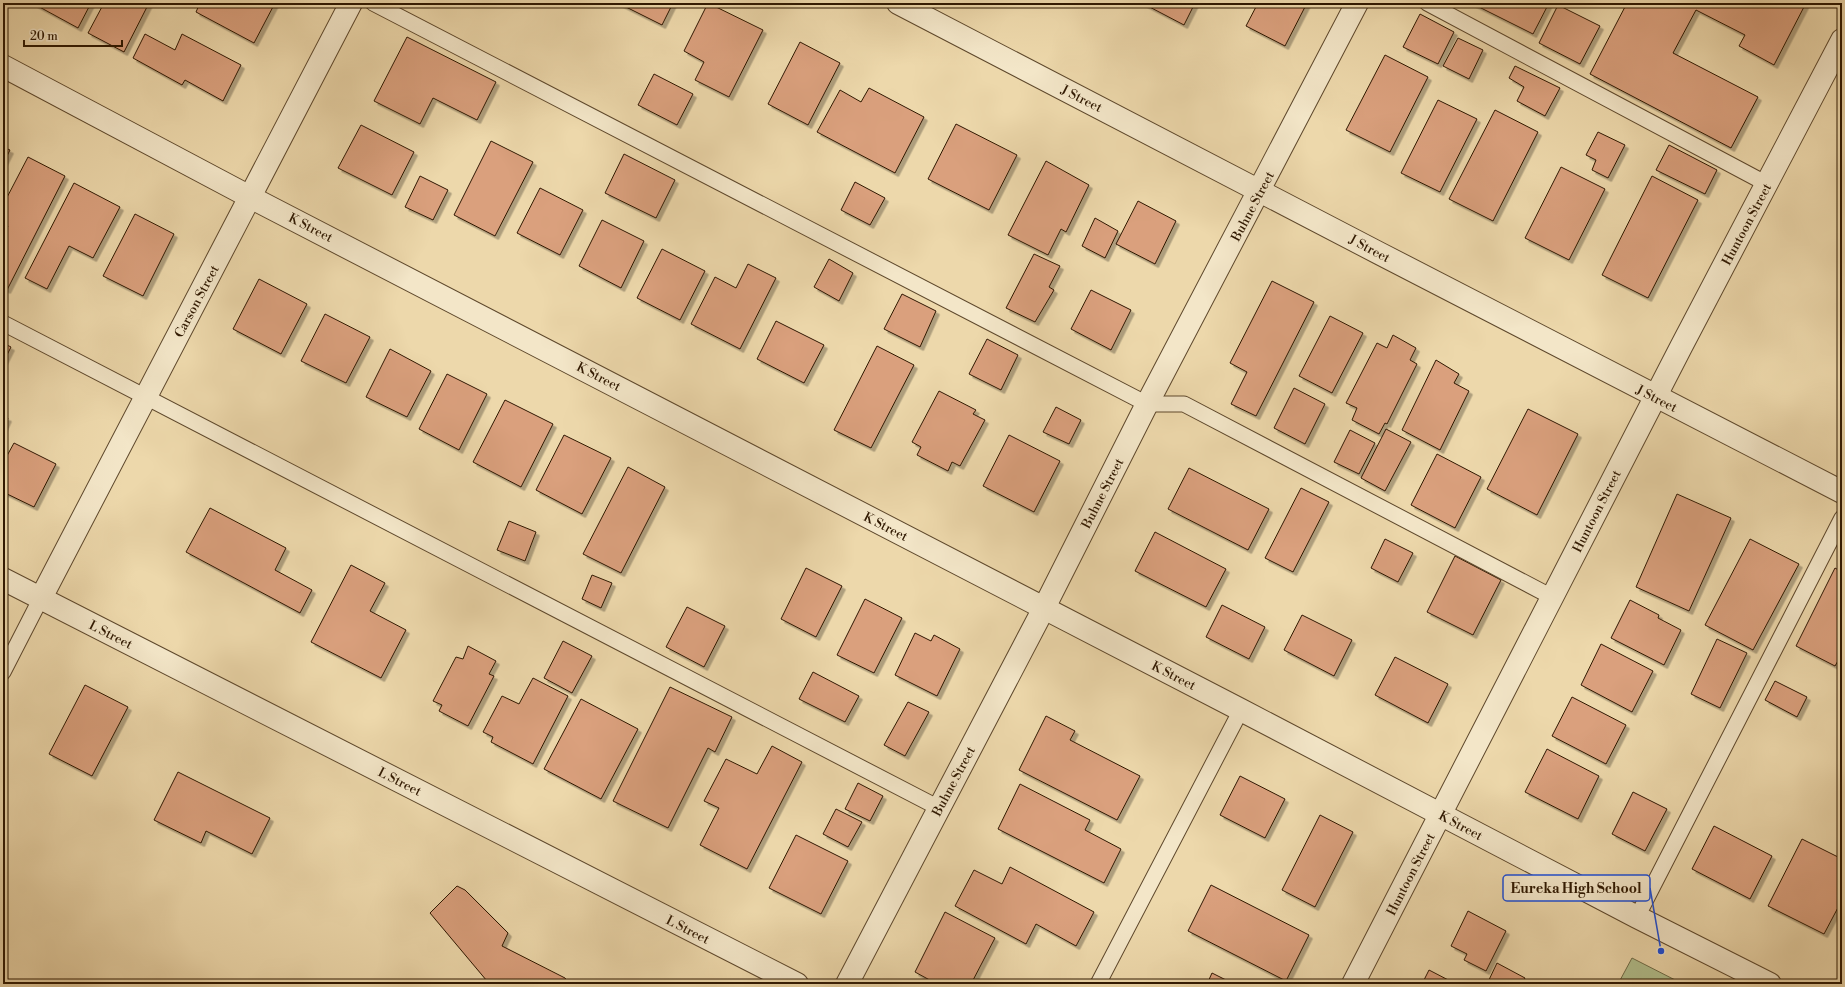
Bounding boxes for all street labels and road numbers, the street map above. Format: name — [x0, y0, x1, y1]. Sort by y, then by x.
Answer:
street label: J Street — [1057, 81, 1105, 116]
street label: Buhne Street — [1227, 169, 1278, 245]
street label: Huntoon Street — [1719, 180, 1775, 268]
street label: K Street — [286, 210, 336, 246]
street label: J Street — [1345, 231, 1393, 266]
street label: Carson Street — [171, 262, 223, 340]
street label: K Street — [574, 359, 624, 395]
street label: J Street — [1632, 381, 1680, 416]
street label: Buhne Street — [1078, 455, 1128, 532]
street label: Huntoon Street — [1569, 467, 1625, 555]
street label: K Street — [861, 509, 911, 545]
street label: L Street — [86, 617, 135, 653]
street label: K Street — [1149, 658, 1199, 694]
street label: Buhne Street — [928, 744, 979, 820]
street label: L Street — [375, 764, 424, 800]
street label: K Street — [1436, 808, 1486, 844]
street label: Huntoon Street — [1383, 830, 1439, 918]
street label: L Street — [663, 912, 712, 948]

